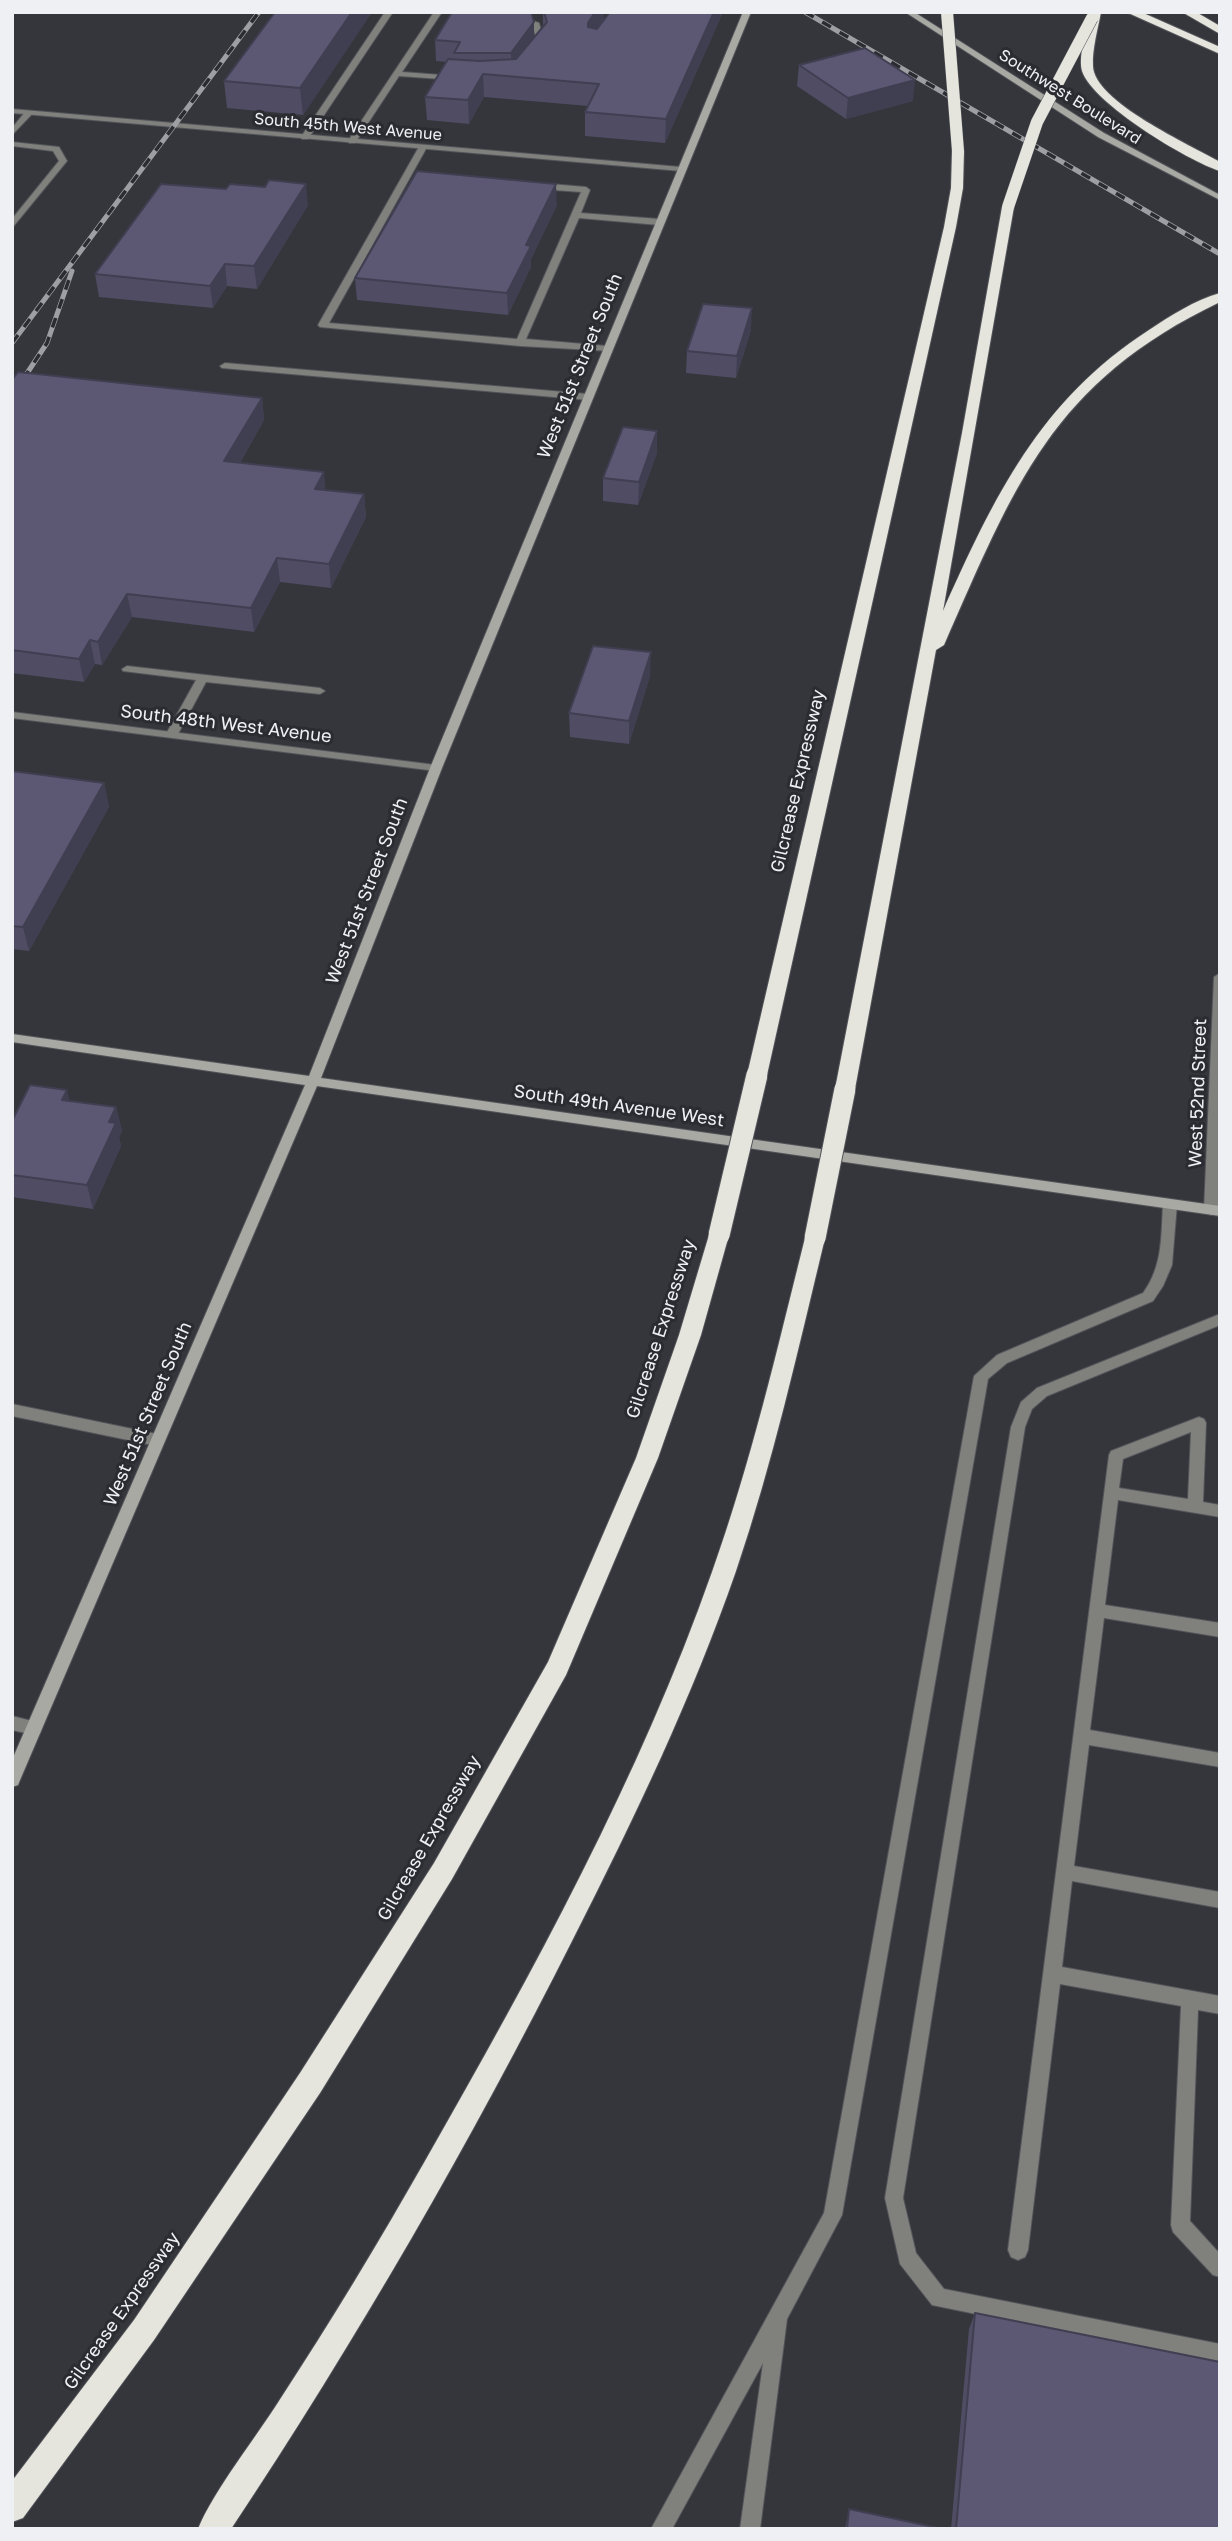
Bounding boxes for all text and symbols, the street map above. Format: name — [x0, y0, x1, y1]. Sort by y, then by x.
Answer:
street label: Southwest Boulevard — [995, 45, 1145, 149]
street label: South 45th West Avenue — [253, 109, 443, 145]
street label: West 51st Street South — [533, 270, 627, 462]
street label: Gilcrease Expressway — [766, 687, 830, 875]
street label: South 48th West Avenue — [119, 700, 333, 748]
street label: West 51st Street South — [321, 795, 413, 987]
street label: West 52nd Street — [1185, 1018, 1211, 1168]
street label: South 49th Avenue West — [512, 1081, 726, 1131]
street label: Gilcrease Expressway — [622, 1237, 700, 1421]
street label: West 51st Street South — [99, 1319, 197, 1509]
street label: Gilcrease Expressway — [373, 1752, 485, 1924]
street label: Gilcrease Expressway — [59, 2228, 185, 2394]

